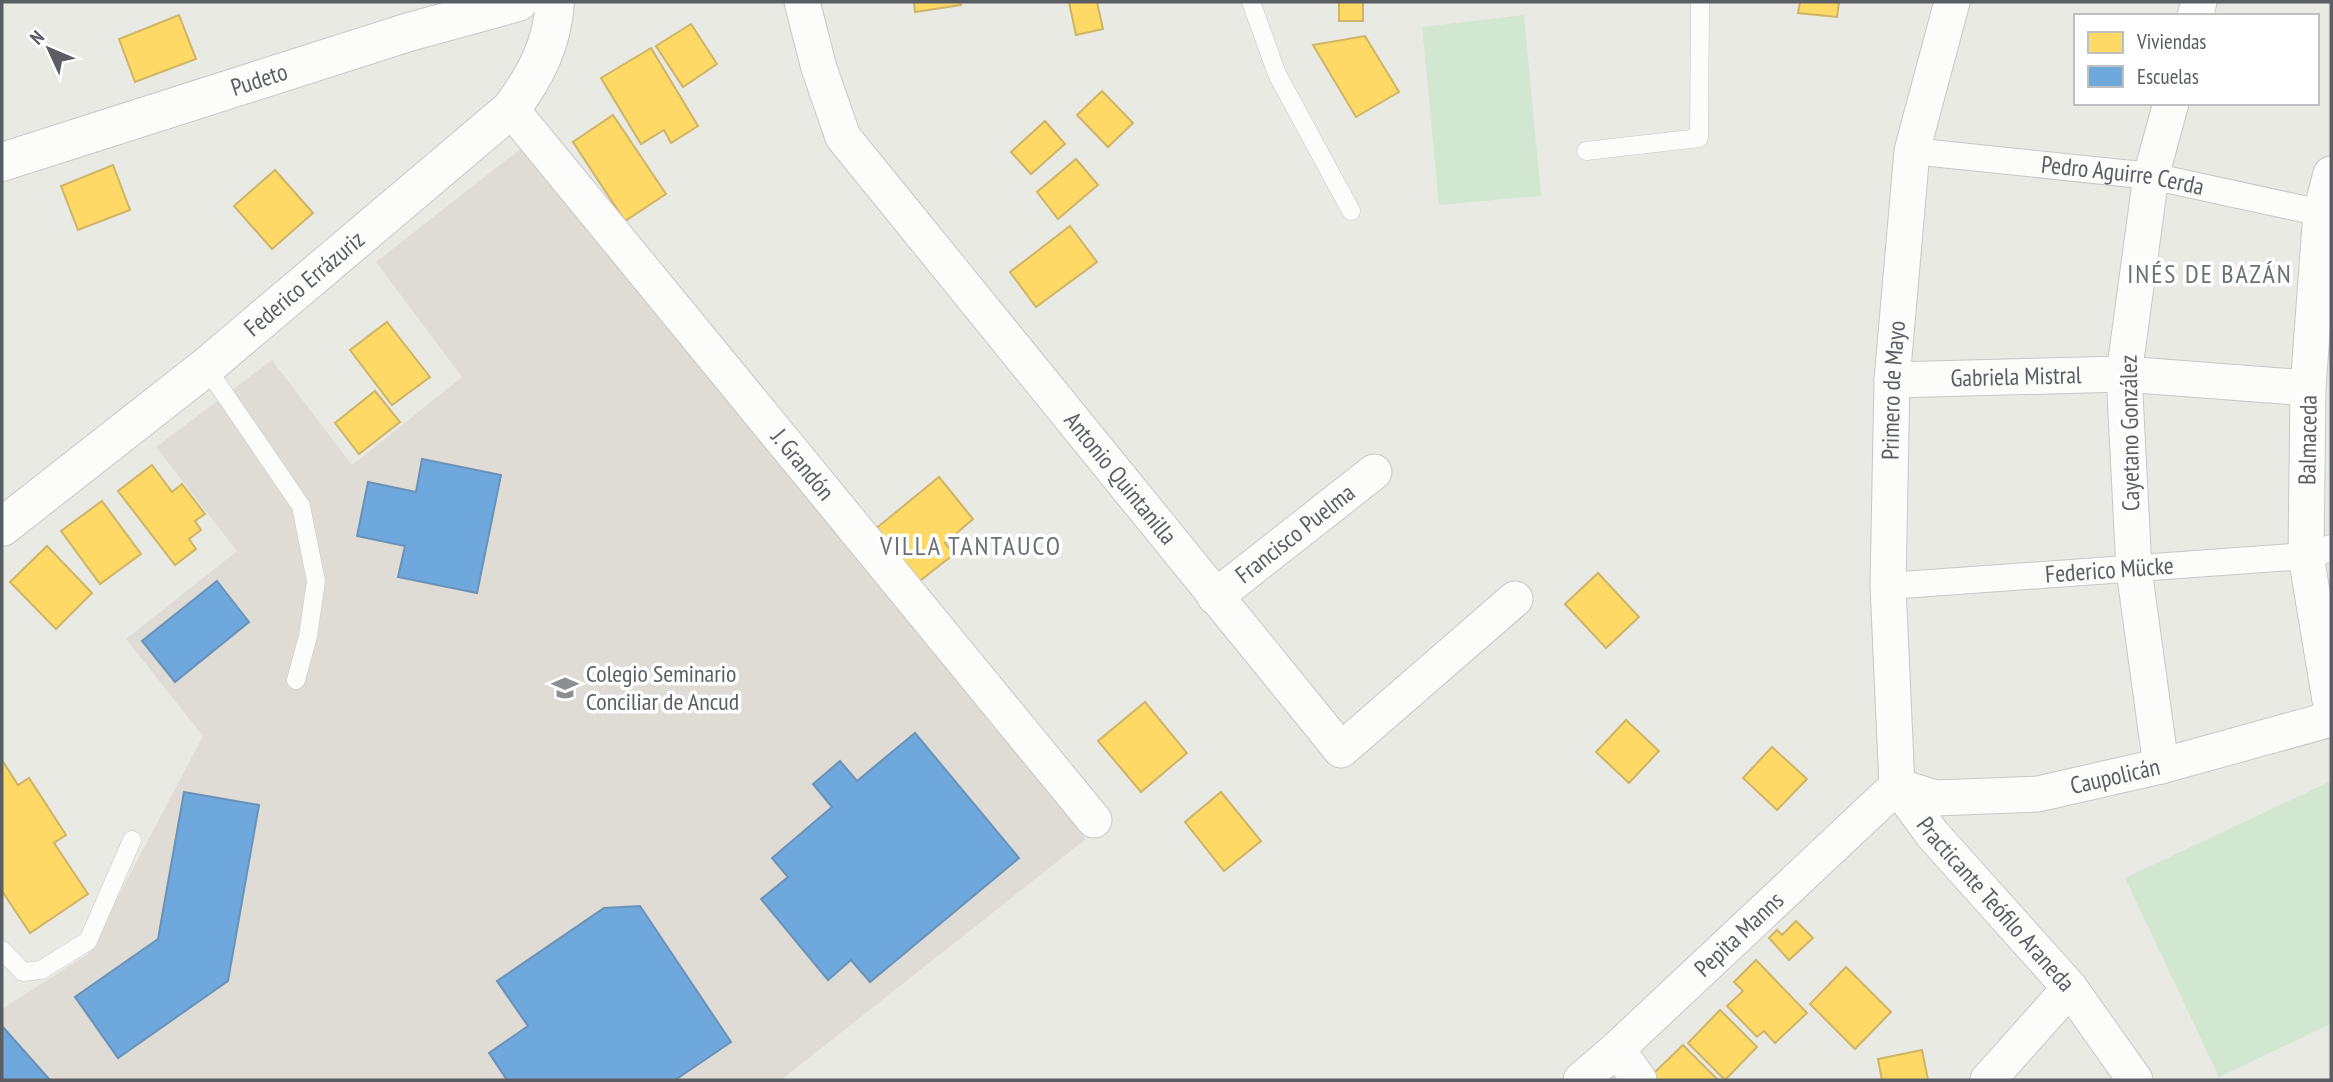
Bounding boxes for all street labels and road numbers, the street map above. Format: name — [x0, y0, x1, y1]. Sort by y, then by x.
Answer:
street label: Pudeto — [227, 56, 291, 103]
street label: Pedro Aguirre Cerda — [2040, 149, 2207, 202]
street label: Federico Errázuriz — [237, 224, 371, 343]
street label: Primero de Mayo — [1874, 319, 1912, 460]
street label: Cayetano González — [2113, 355, 2146, 511]
street label: Gabriela Mistral — [1950, 359, 2082, 393]
street label: Balmaceda — [2291, 395, 2324, 485]
street label: Antonio Quintanilla — [1058, 405, 1184, 551]
street label: J. Grandón — [764, 422, 842, 506]
street label: Francisco Puelma — [1229, 477, 1361, 590]
street label: Federico Mücke — [2044, 550, 2175, 590]
street label: Caupolicán — [2067, 751, 2163, 801]
street label: Practicante Teófilo Araneda — [1910, 811, 2082, 998]
street label: Pepita Manns — [1688, 885, 1790, 983]

